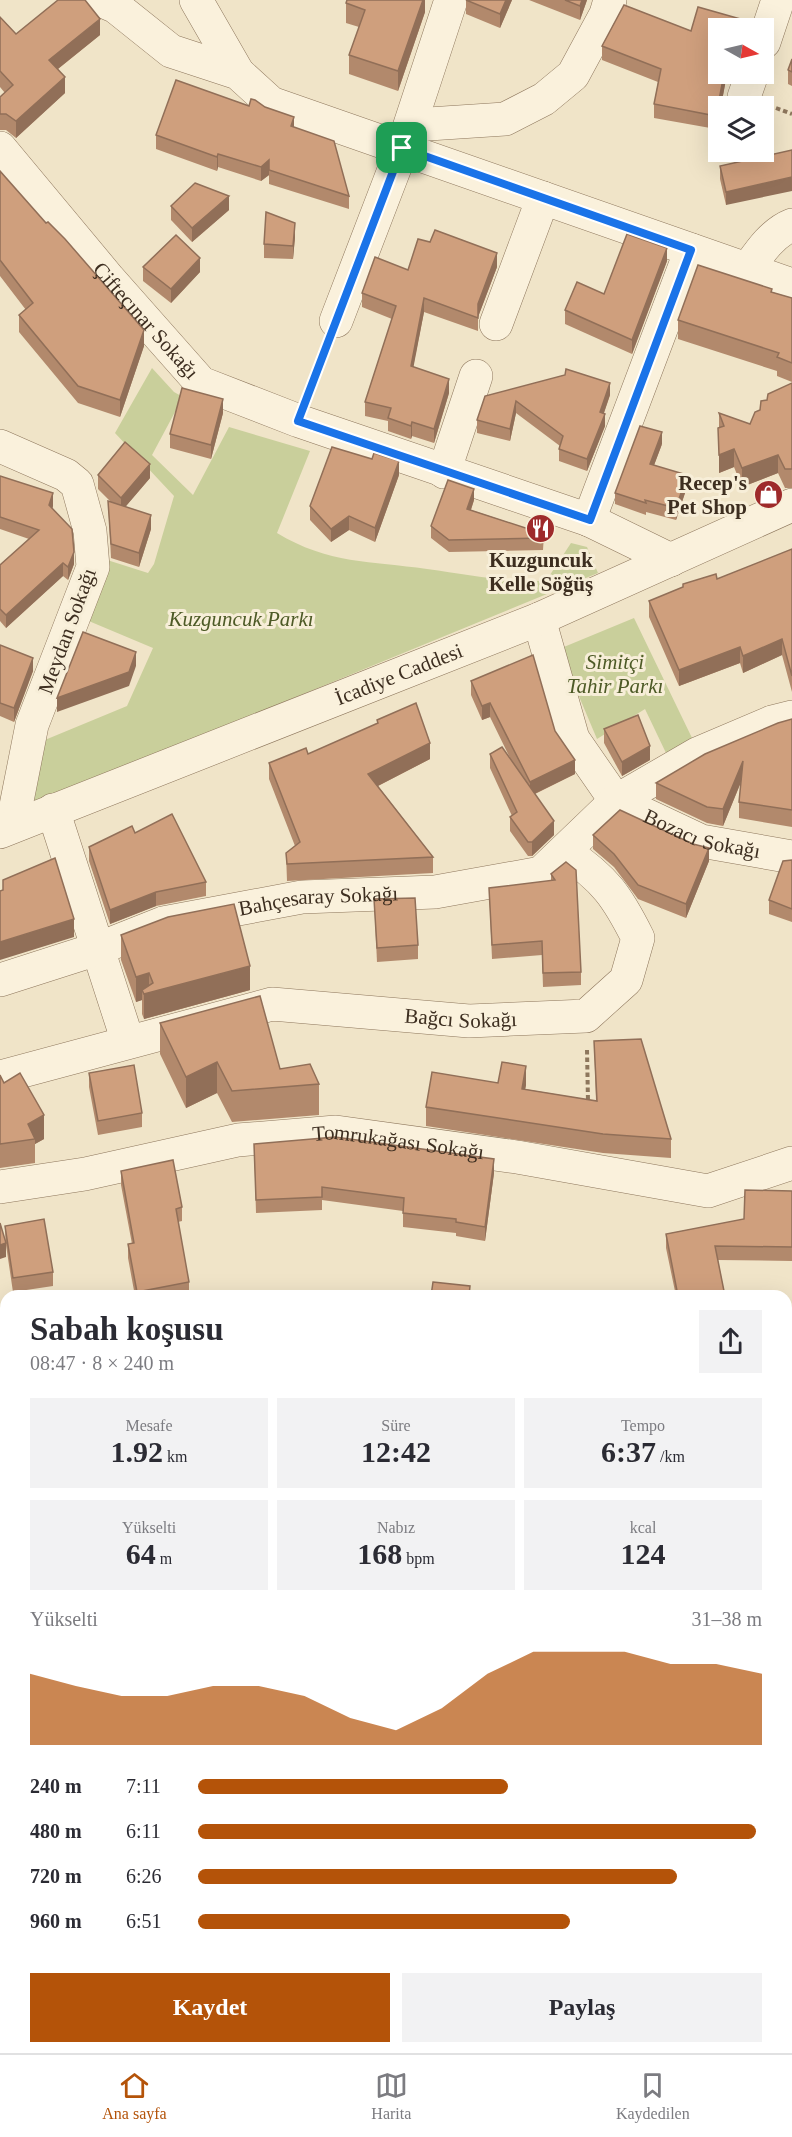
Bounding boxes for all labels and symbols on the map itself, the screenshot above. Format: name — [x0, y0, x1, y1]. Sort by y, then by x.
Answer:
north arrow — [708, 18, 774, 84]
pin — [376, 122, 427, 173]
street label: Çifteçınar Sokağı — [88, 257, 204, 384]
place label: Recep's Pet Shop — [667, 471, 747, 519]
shop icon: Recep's Pet Shop — [752, 479, 784, 511]
restaurant icon: Kuzguncuk Kelle Söğüş — [525, 513, 557, 545]
place label: Kuzguncuk Kelle Söğüş — [489, 548, 593, 596]
street label: Meydan Sokağı — [33, 565, 101, 697]
park label: Kuzguncuk Parkı — [167, 607, 314, 631]
street label: İcadiye Caddesi — [332, 638, 466, 710]
park label: Simitçi Tahir Parkı — [567, 650, 663, 698]
street label: Bozacı Sokağı — [640, 804, 762, 863]
street label: Bahçesaray Sokağı — [236, 881, 399, 921]
street label: Bağcı Sokağı — [404, 1003, 518, 1033]
street label: Tomrukağası Sokağı — [312, 1120, 486, 1164]

